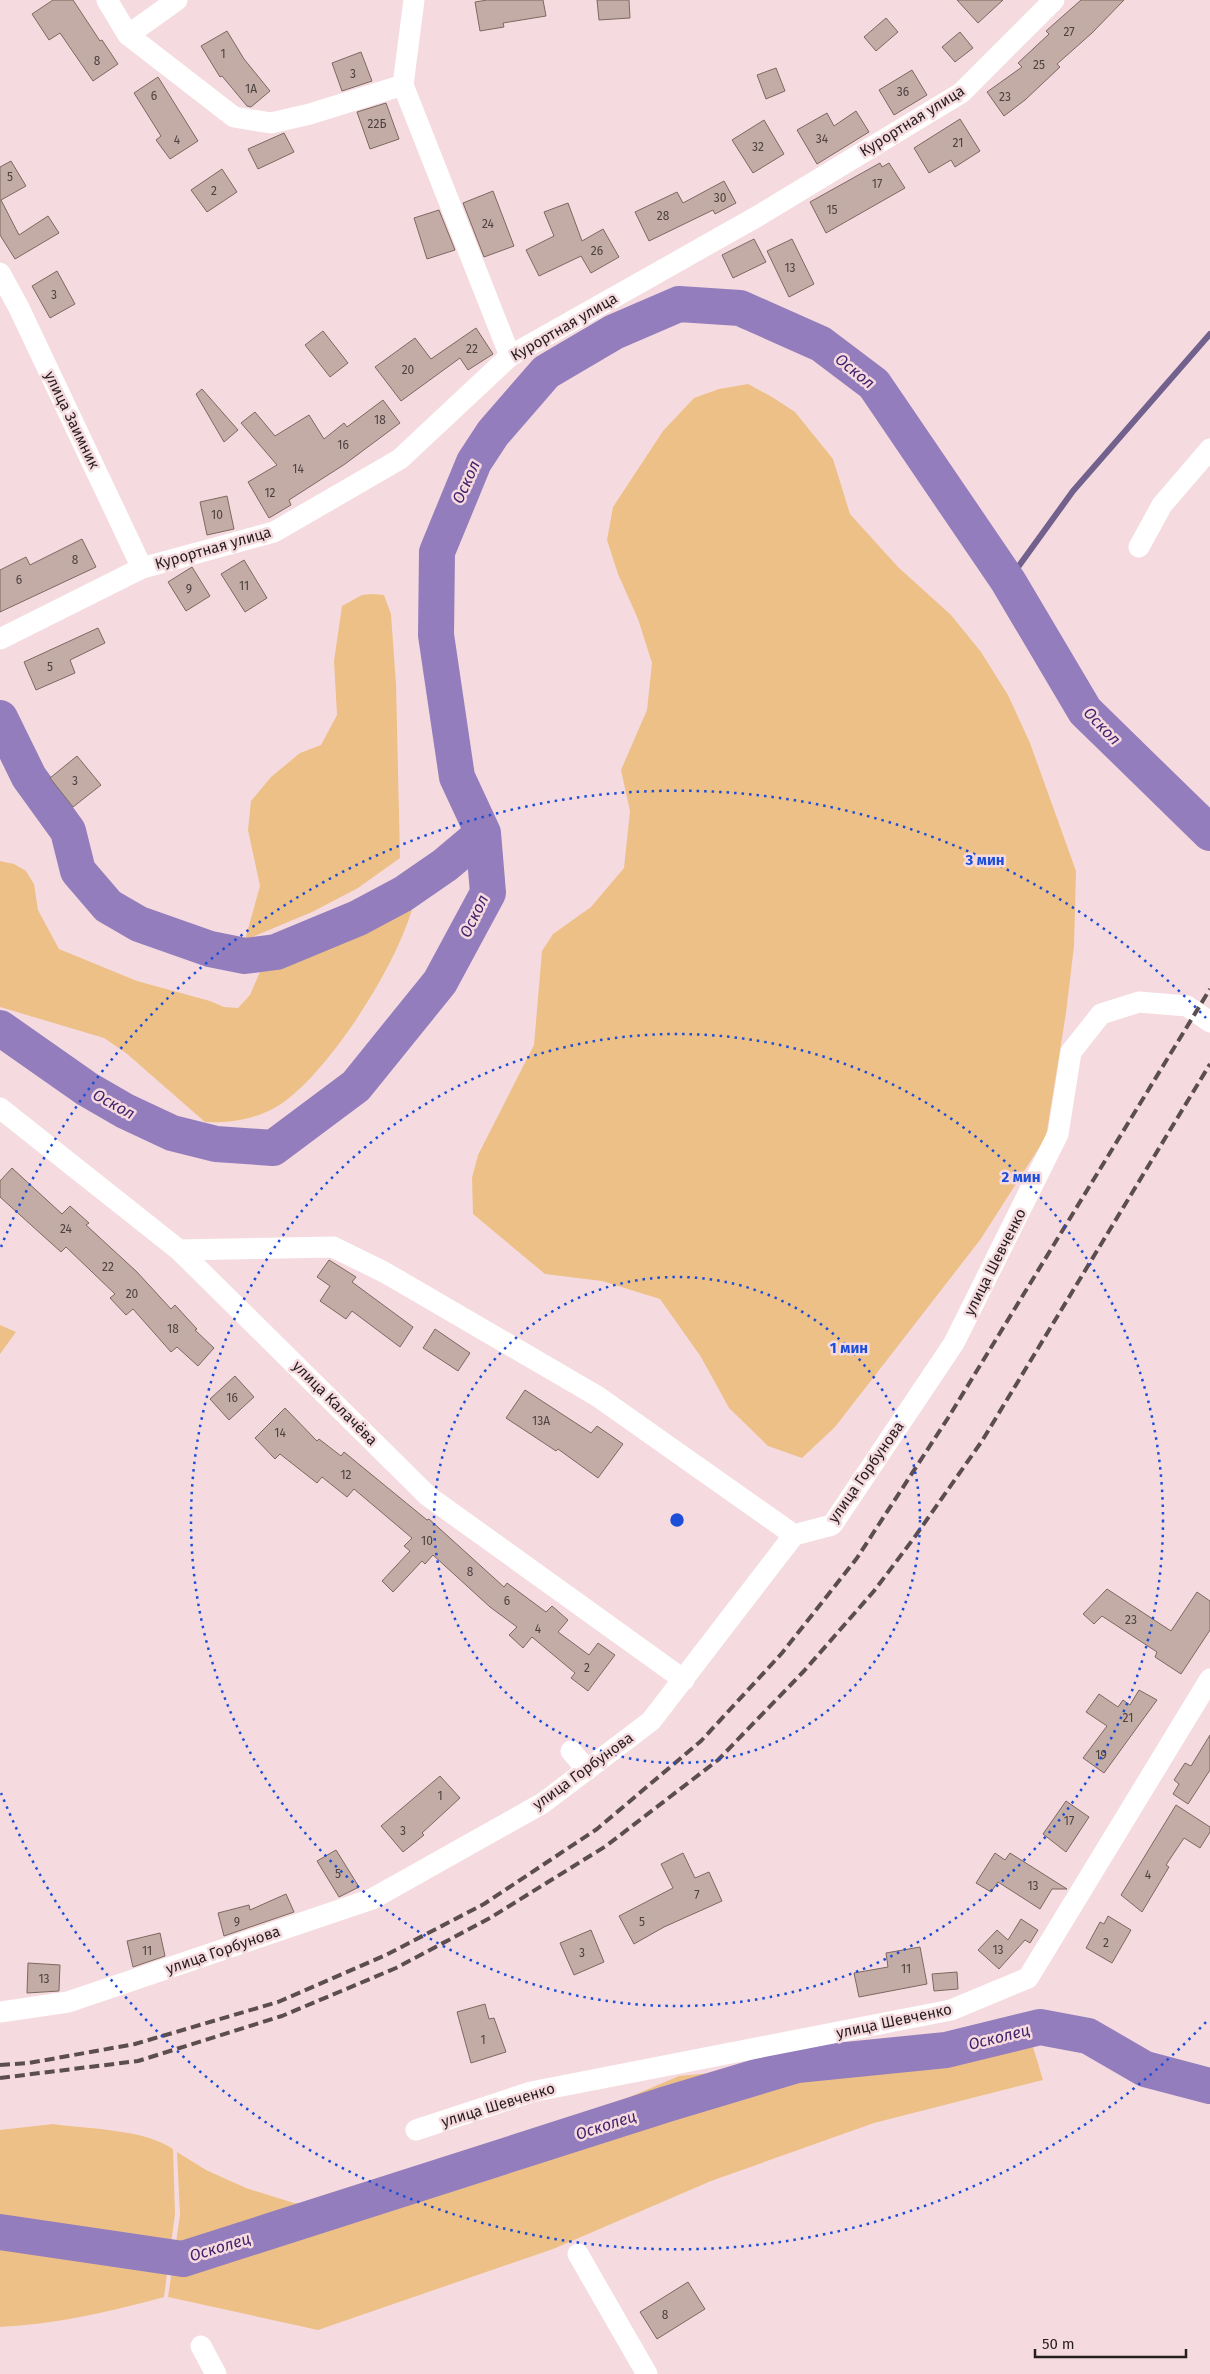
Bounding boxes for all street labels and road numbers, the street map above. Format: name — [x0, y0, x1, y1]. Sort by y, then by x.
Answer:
street label: Курортная улица — [856, 82, 968, 160]
street label: Курортная улица — [507, 289, 621, 365]
street label: улица Заимник — [41, 368, 104, 472]
street label: Курортная улица — [153, 523, 273, 573]
street label: улица Шевченко — [960, 1205, 1030, 1319]
street label: улица Калачёва — [289, 1357, 381, 1449]
street label: улица Горбунова — [824, 1418, 908, 1526]
street label: улица Горбунова — [529, 1729, 637, 1813]
street label: улица Горбунова — [163, 1922, 283, 1978]
street label: улица Шевченко — [835, 2000, 953, 2042]
street label: улица Шевченко — [439, 2079, 557, 2131]

